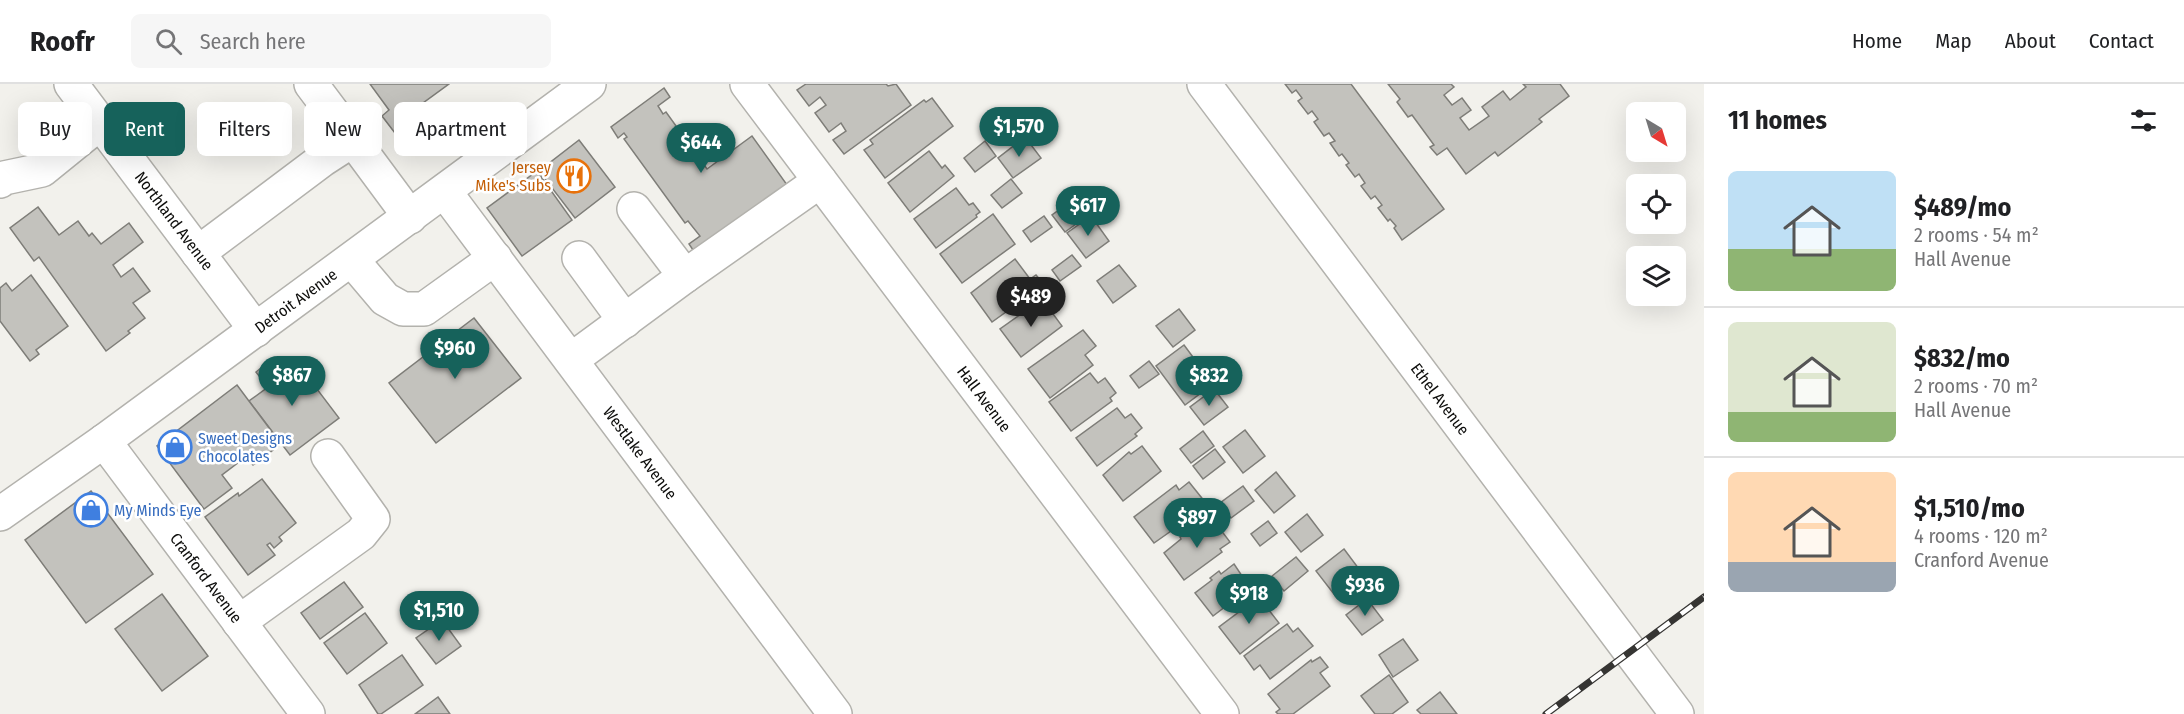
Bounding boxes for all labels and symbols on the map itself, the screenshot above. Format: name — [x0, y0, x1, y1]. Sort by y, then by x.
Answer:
north arrow — [1626, 102, 1686, 162]
pin: $1,570 — [970, 107, 1068, 158]
pin: $644 — [665, 123, 737, 174]
place label: Jersey Mike's Subs — [475, 158, 552, 195]
restaurant icon: Jersey Mike's Subs — [556, 158, 592, 194]
street label: Northland Avenue — [131, 168, 217, 274]
pin: $617 — [1052, 186, 1124, 237]
street label: Detroit Avenue — [251, 265, 341, 337]
pin: $489 — [995, 277, 1067, 328]
pin: $960 — [419, 329, 491, 380]
pin: $867 — [256, 356, 328, 407]
pin: $832 — [1173, 356, 1245, 407]
street label: Ethel Avenue — [1407, 359, 1473, 439]
street label: Hall Avenue — [953, 362, 1015, 436]
street label: Westlake Avenue — [599, 403, 681, 503]
shop icon: Sweet Designs Chocolates — [157, 429, 193, 465]
place label: Sweet Designs Chocolates — [198, 429, 292, 466]
shop icon: My Minds Eye — [73, 492, 109, 528]
pin: $897 — [1161, 498, 1233, 549]
place label: My Minds Eye — [114, 501, 202, 520]
street label: Cranford Avenue — [166, 529, 246, 627]
pin: $936 — [1329, 566, 1401, 617]
pin: $918 — [1213, 574, 1285, 625]
pin: $1,510 — [390, 591, 488, 642]

